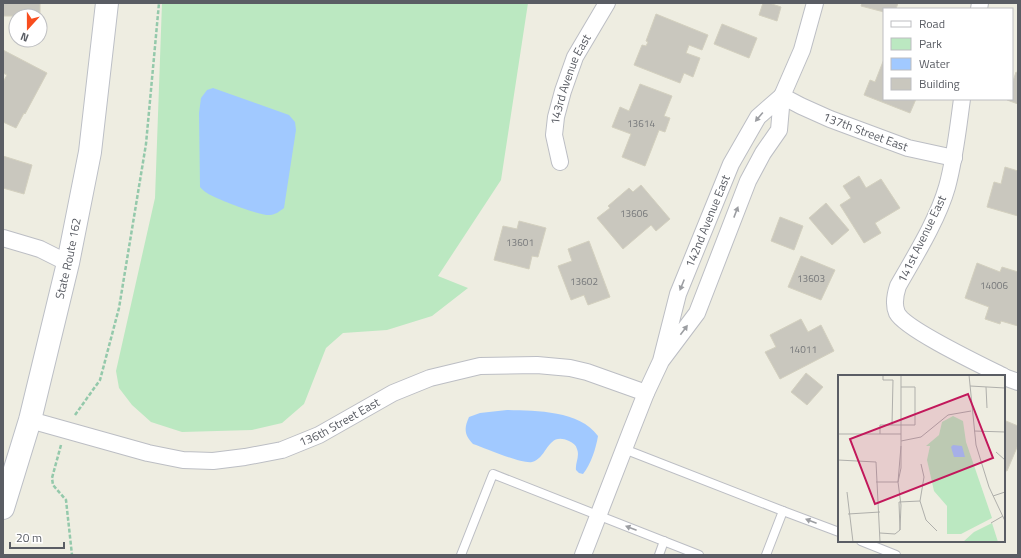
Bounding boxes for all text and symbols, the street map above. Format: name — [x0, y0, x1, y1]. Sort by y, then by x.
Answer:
north arrow — [8, 8, 48, 48]
legend — [883, 8, 1013, 100]
text: Road — [919, 14, 945, 33]
text: N — [18, 29, 31, 46]
street label: 143rd Avenue East — [545, 30, 596, 126]
text: Park — [919, 34, 942, 53]
text: Water — [919, 54, 950, 73]
text: Building — [919, 74, 960, 93]
street label: 137th Street East — [820, 107, 912, 157]
one-way arrow — [755, 112, 764, 122]
house number: 13614 — [627, 116, 655, 131]
street label: 142nd Avenue East — [680, 171, 735, 270]
street label: 141st Avenue East — [892, 191, 951, 286]
one-way arrow — [734, 205, 740, 217]
house number: 13606 — [620, 206, 648, 221]
street label: State Route 162 — [50, 216, 86, 301]
house number: 13601 — [506, 235, 534, 250]
house number: 13603 — [797, 271, 825, 286]
house number: 13602 — [570, 274, 598, 289]
house number: 14006 — [980, 278, 1008, 293]
one-way arrow — [678, 280, 684, 292]
one-way arrow — [680, 325, 688, 336]
house number: 14011 — [789, 342, 817, 357]
inset map — [838, 375, 1005, 542]
street label: 136th Street East — [296, 392, 384, 451]
one-way arrow — [805, 518, 817, 524]
scale bar — [10, 524, 64, 550]
one-way arrow — [625, 525, 637, 531]
text: 20 m — [16, 528, 42, 547]

